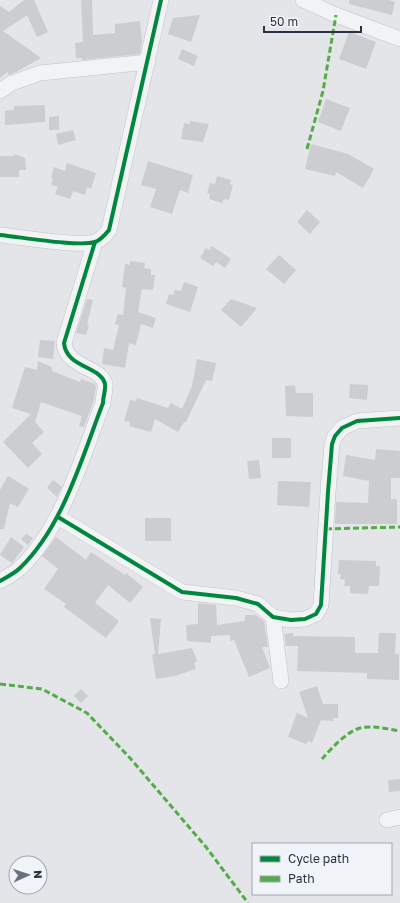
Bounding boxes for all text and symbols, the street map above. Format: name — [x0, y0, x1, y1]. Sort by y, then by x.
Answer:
scale bar — [264, 8, 361, 34]
text: 50 m — [270, 14, 298, 29]
legend — [252, 843, 392, 895]
text: Cycle path — [288, 851, 349, 866]
north arrow — [8, 855, 48, 895]
text: N — [32, 870, 45, 879]
text: Path — [288, 871, 315, 886]

